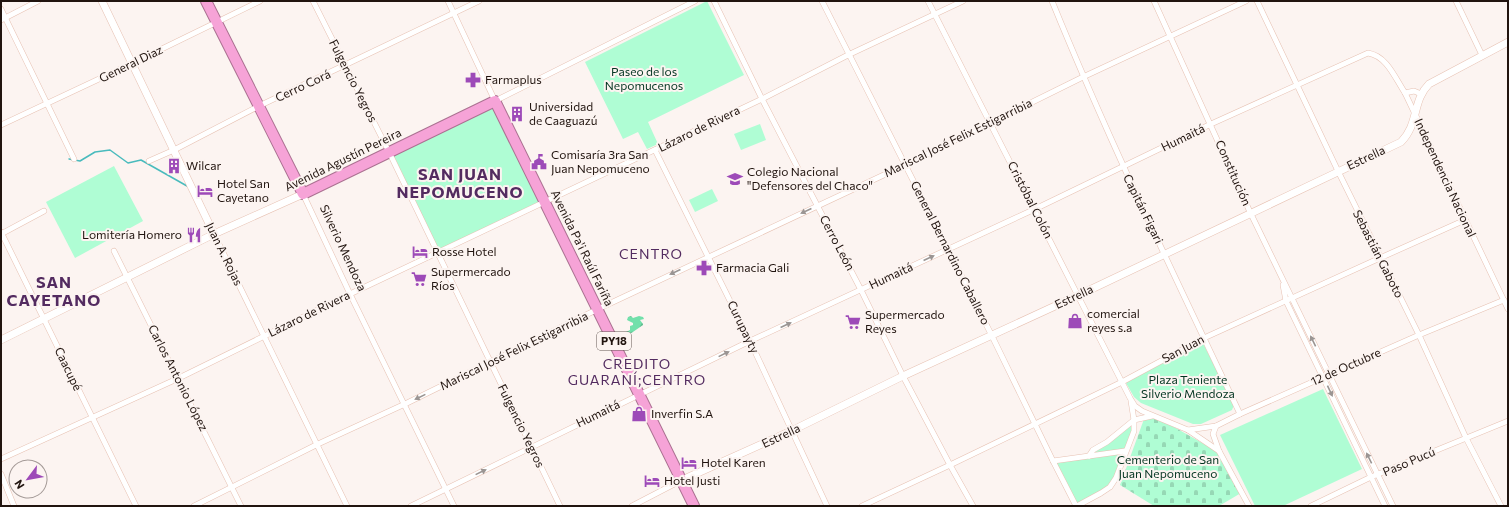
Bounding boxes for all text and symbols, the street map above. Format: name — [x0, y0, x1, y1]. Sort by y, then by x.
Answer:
street label: Fulgencio Yegros — [327, 37, 381, 124]
street label: General Diaz — [97, 42, 165, 84]
park label: Paseo de los Nepomucenos — [605, 64, 683, 92]
street label: Cerro Corá — [273, 66, 333, 104]
pharmacy icon: Farmaplus — [464, 71, 482, 89]
place label: Farmaplus — [485, 72, 542, 86]
street label: Mariscal José Felix Estigarribia — [881, 95, 1034, 180]
place label: Universidad de Caaguazú — [529, 99, 597, 127]
street label: Lázaro de Rivera — [655, 102, 742, 154]
building icon: Universidad de Caaguazú — [508, 105, 526, 123]
street label: Independencia Nacional — [1412, 116, 1480, 239]
street label: Humaitá — [1159, 121, 1207, 154]
street label: Avenida Agustín Pereira — [282, 125, 403, 193]
street label: Constitución — [1213, 138, 1255, 208]
street label: Estrella — [1344, 142, 1387, 172]
place label: Comisaría 3ra San Juan Nepomuceno — [551, 147, 650, 176]
public building icon: Comisaría 3ra San Juan Nepomuceno — [530, 153, 548, 171]
building icon: Wilcar — [165, 157, 183, 175]
place label: Wilcar — [186, 158, 222, 172]
street label: Cristóbal Colón — [1005, 159, 1056, 240]
district label: SAN JUAN NEPOMUCENO — [396, 164, 524, 201]
place label: Colegio Nacional "Defensores del Chaco" — [747, 164, 873, 192]
school or university icon: Colegio Nacional "Defensores del Chaco" — [726, 170, 744, 188]
street label: Capitán Figari — [1121, 172, 1167, 246]
place label: Hotel San Cayetano — [217, 176, 270, 204]
street label: General Bernardino Caballero — [908, 178, 993, 327]
hotel icon: Hotel San Cayetano — [196, 182, 214, 200]
street label: Avenida Pa'i Raúl Fariña — [549, 187, 617, 308]
street label: Silverio Mendoza — [318, 202, 370, 293]
street label: Sebastián Gaboto — [1351, 207, 1407, 300]
one-way arrow — [800, 208, 811, 214]
street label: Cerro León — [817, 212, 858, 273]
street label: Juan A. Rojas — [203, 220, 246, 288]
restaurant icon: Lomitería Homero — [185, 226, 203, 244]
place label: Lomitería Homero — [82, 227, 182, 241]
hotel icon: Rosse Hotel — [411, 243, 429, 261]
place label: Rosse Hotel — [432, 244, 497, 258]
district label: CENTRO — [619, 245, 683, 262]
one-way arrow — [923, 255, 935, 261]
pharmacy icon: Farmacia Gali — [695, 259, 713, 277]
street label: Humaitá — [866, 259, 915, 291]
place label: Farmacia Gali — [716, 260, 789, 274]
place label: Supermercado Ríos — [431, 264, 511, 292]
one-way arrow — [670, 269, 681, 275]
supermarket icon: Supermercado Ríos — [410, 270, 428, 288]
district label: SAN CAYETANO — [7, 272, 101, 309]
street label: Estrella — [1052, 281, 1095, 311]
street label: Lázaro de Rivera — [265, 287, 352, 339]
street label: Curupayty — [725, 298, 763, 355]
place label: comercial reyes s.a — [1087, 306, 1140, 334]
place label: Supermercado Reyes — [865, 307, 945, 335]
street label: Mariscal José Felix Estigarribia — [437, 308, 590, 393]
shop icon: comercial reyes s.a — [1066, 312, 1084, 330]
supermarket icon: Supermercado Reyes — [844, 313, 862, 331]
one-way arrow — [780, 321, 792, 327]
street label: Carlos Antonio López — [146, 322, 212, 433]
street label: San Juan — [1159, 331, 1207, 366]
road number: PY18 — [597, 332, 631, 350]
one-way arrow — [1310, 336, 1316, 347]
street label: Caacupé — [52, 344, 85, 393]
street label: 12 de Octubre — [1308, 344, 1383, 388]
one-way arrow — [718, 350, 729, 357]
district label: CREDITO GUARANÍ;CENTRO — [568, 355, 706, 388]
park label: Plaza Teniente Silverio Mendoza — [1141, 372, 1235, 400]
street label: Fulgencio Yegros — [496, 382, 548, 470]
one-way arrow — [1327, 385, 1333, 397]
one-way arrow — [414, 394, 426, 400]
street label: Humaitá — [574, 397, 622, 430]
shop icon: Inverfin S.A — [630, 405, 648, 423]
place label: Inverfin S.A — [651, 406, 713, 420]
street label: Estrella — [759, 420, 802, 450]
street label: Paso Pucú — [1380, 444, 1437, 478]
park label: Cementerio de San Juan Nepomuceno — [1117, 452, 1219, 481]
one-way arrow — [1366, 453, 1373, 464]
hotel icon: Hotel Karen — [680, 454, 698, 472]
place label: Hotel Karen — [701, 455, 766, 469]
north arrow — [8, 459, 48, 499]
one-way arrow — [475, 469, 487, 475]
hotel icon: Hotel Justi — [643, 472, 661, 490]
place label: Hotel Justi — [664, 473, 720, 488]
text: N — [11, 478, 27, 492]

